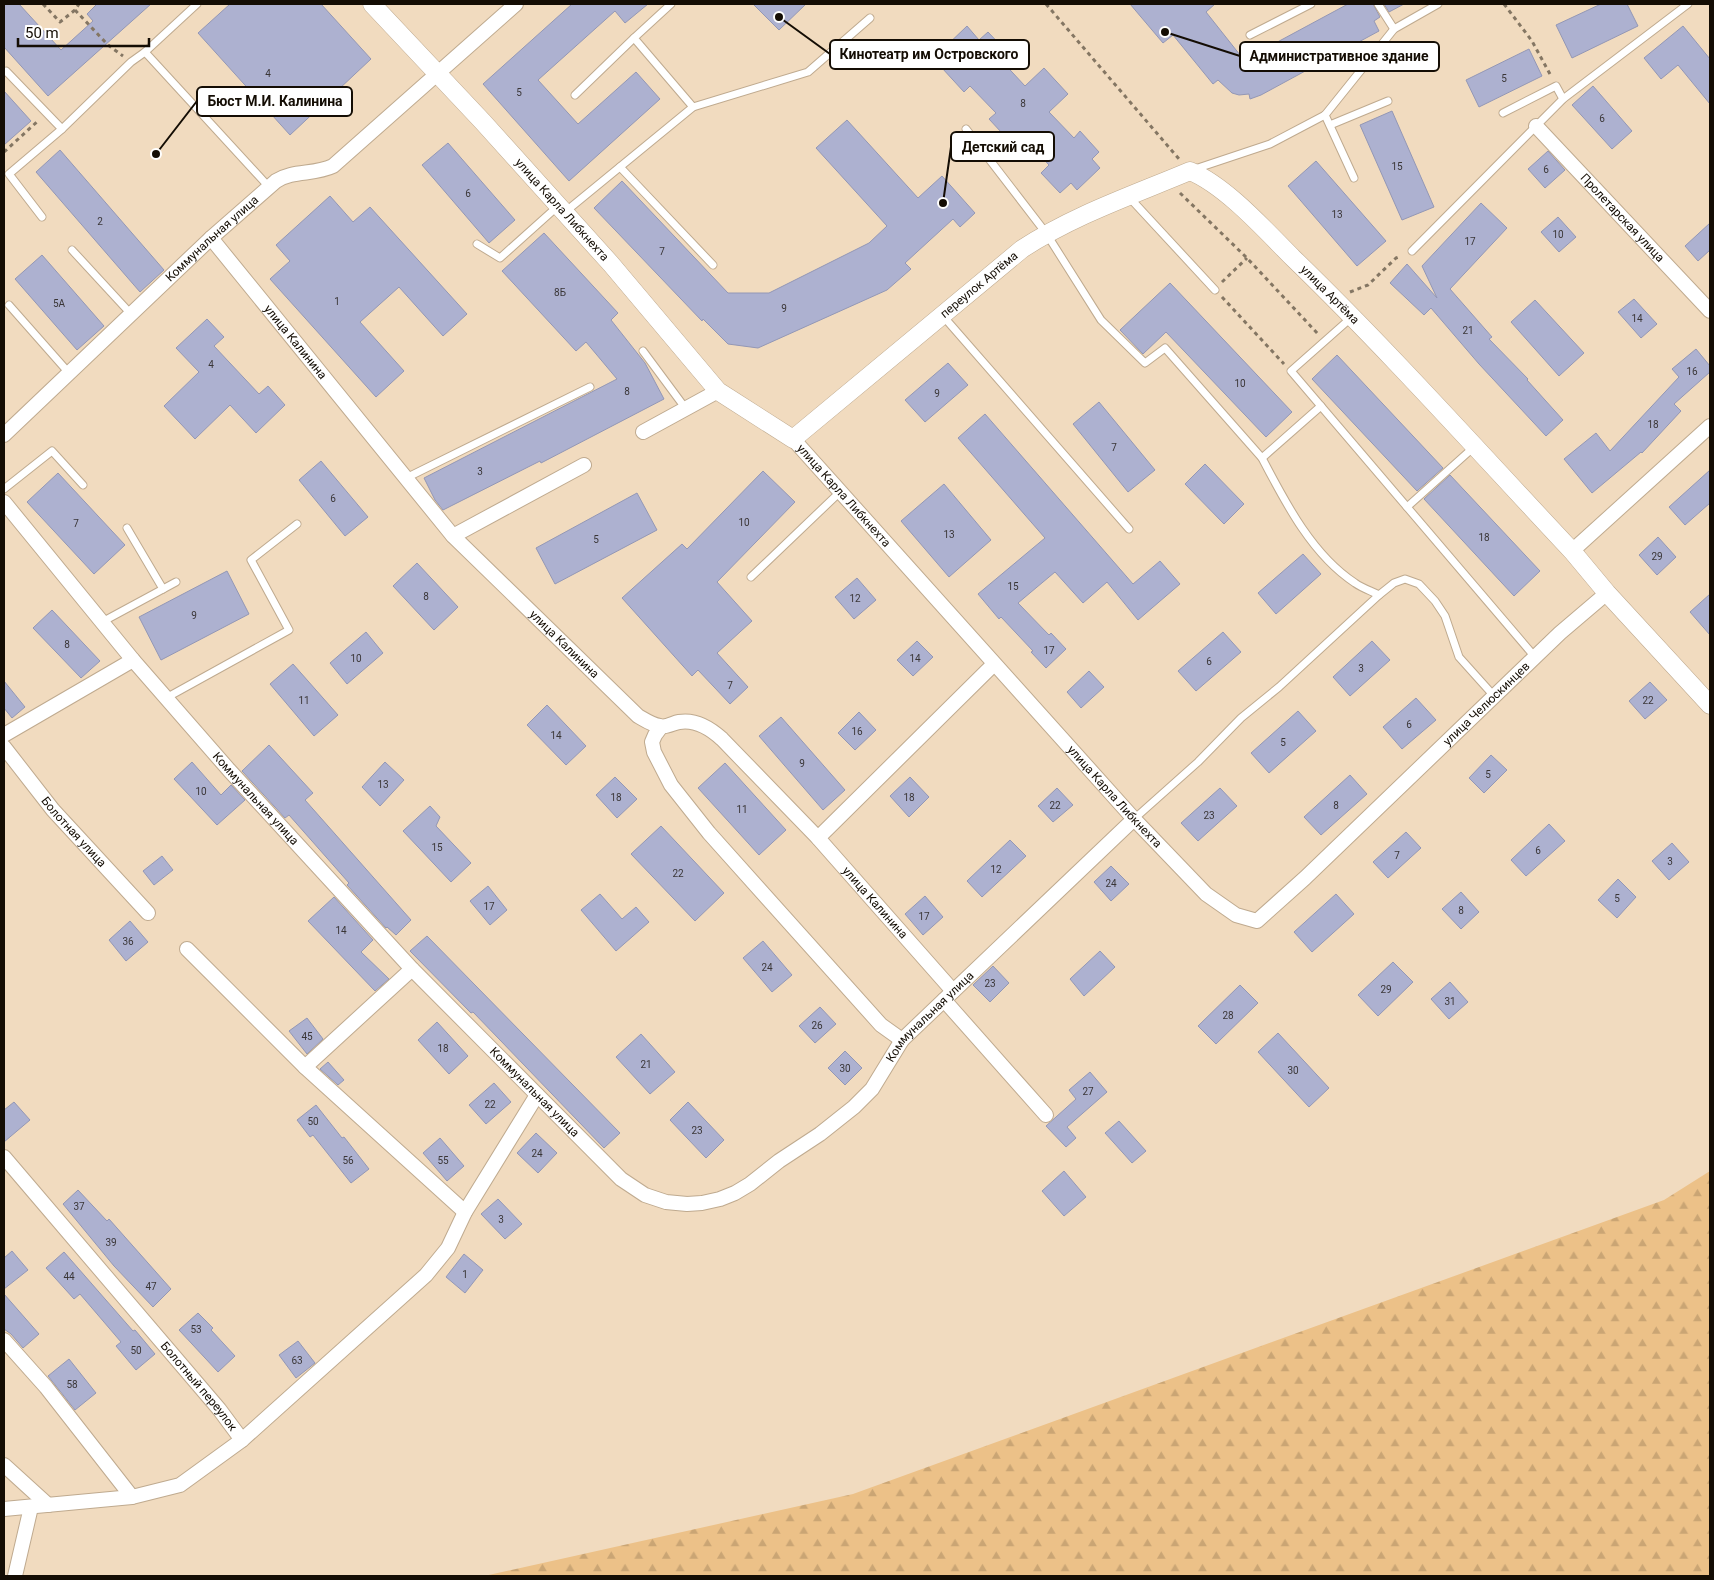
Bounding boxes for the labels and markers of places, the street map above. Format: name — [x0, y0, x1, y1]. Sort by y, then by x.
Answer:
callout: Кинотеатр им Островского — [830, 40, 1029, 69]
callout: Административное здание — [1240, 42, 1439, 71]
callout: Бюст М.И. Калинина — [197, 87, 352, 116]
callout: Детский сад — [951, 132, 1054, 161]

